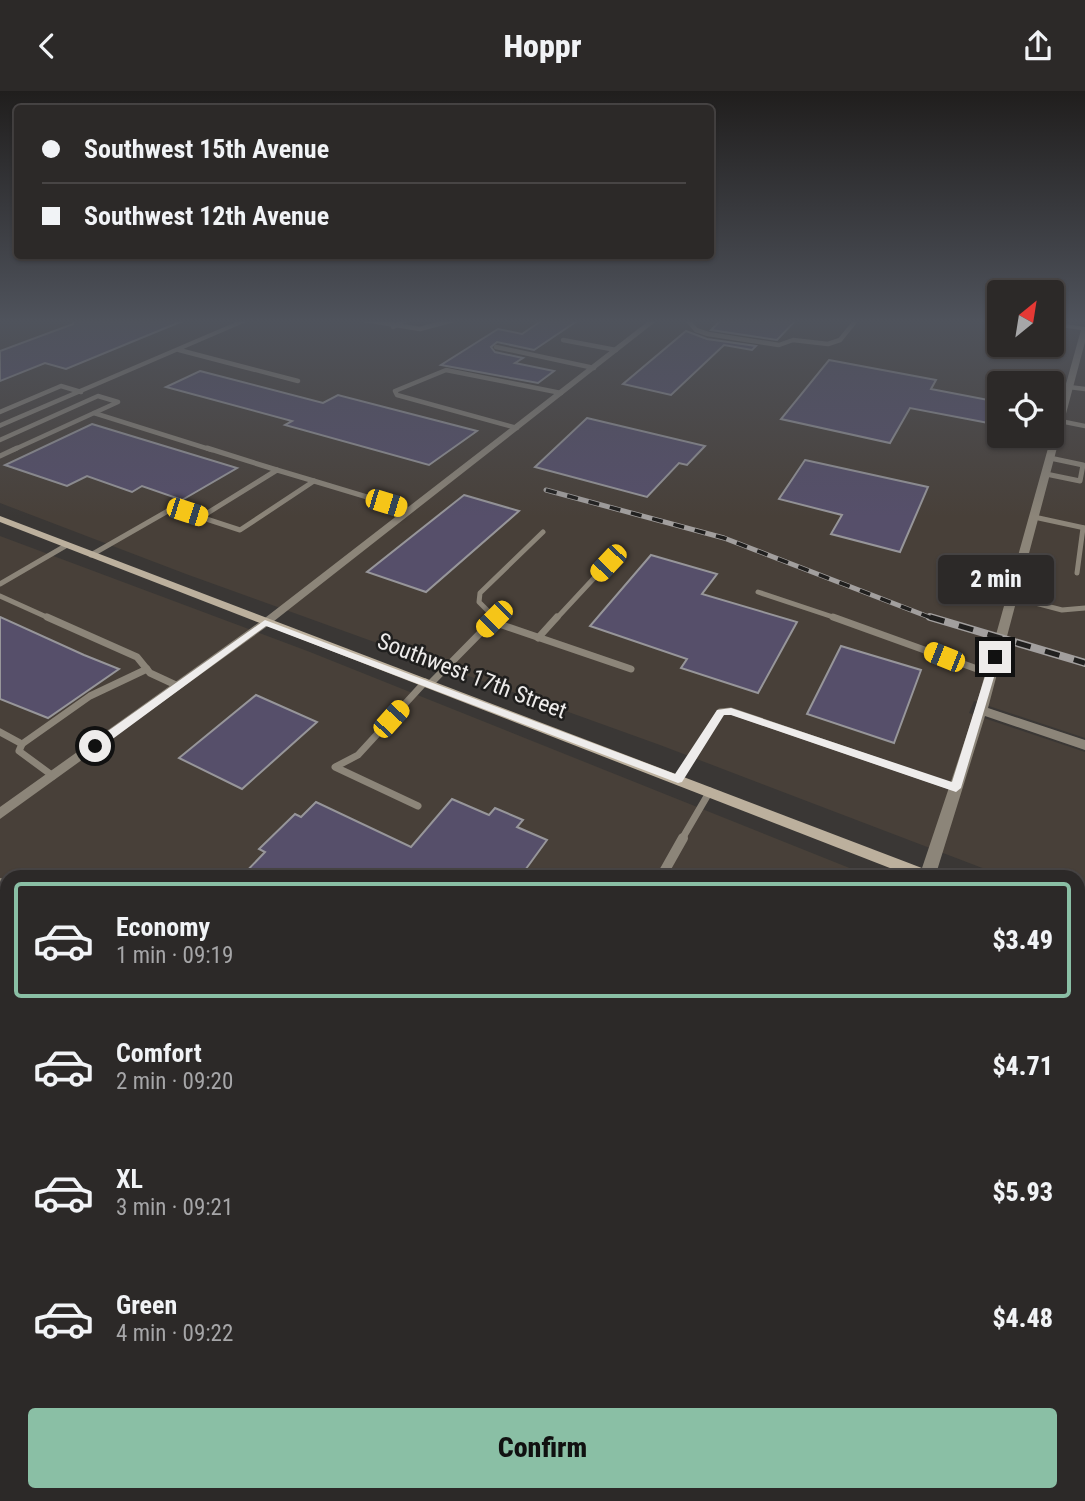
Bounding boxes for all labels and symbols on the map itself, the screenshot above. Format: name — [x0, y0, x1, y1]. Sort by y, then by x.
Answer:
north arrow — [987, 280, 1064, 357]
car — [363, 487, 410, 519]
car — [164, 496, 211, 528]
car — [586, 540, 631, 586]
callout: 2 min — [937, 555, 1053, 605]
car — [472, 597, 517, 641]
street label: Southwest 17th Street — [374, 627, 570, 725]
car — [921, 639, 968, 675]
route end — [979, 641, 1011, 673]
car — [370, 696, 413, 742]
route start — [79, 730, 111, 762]

